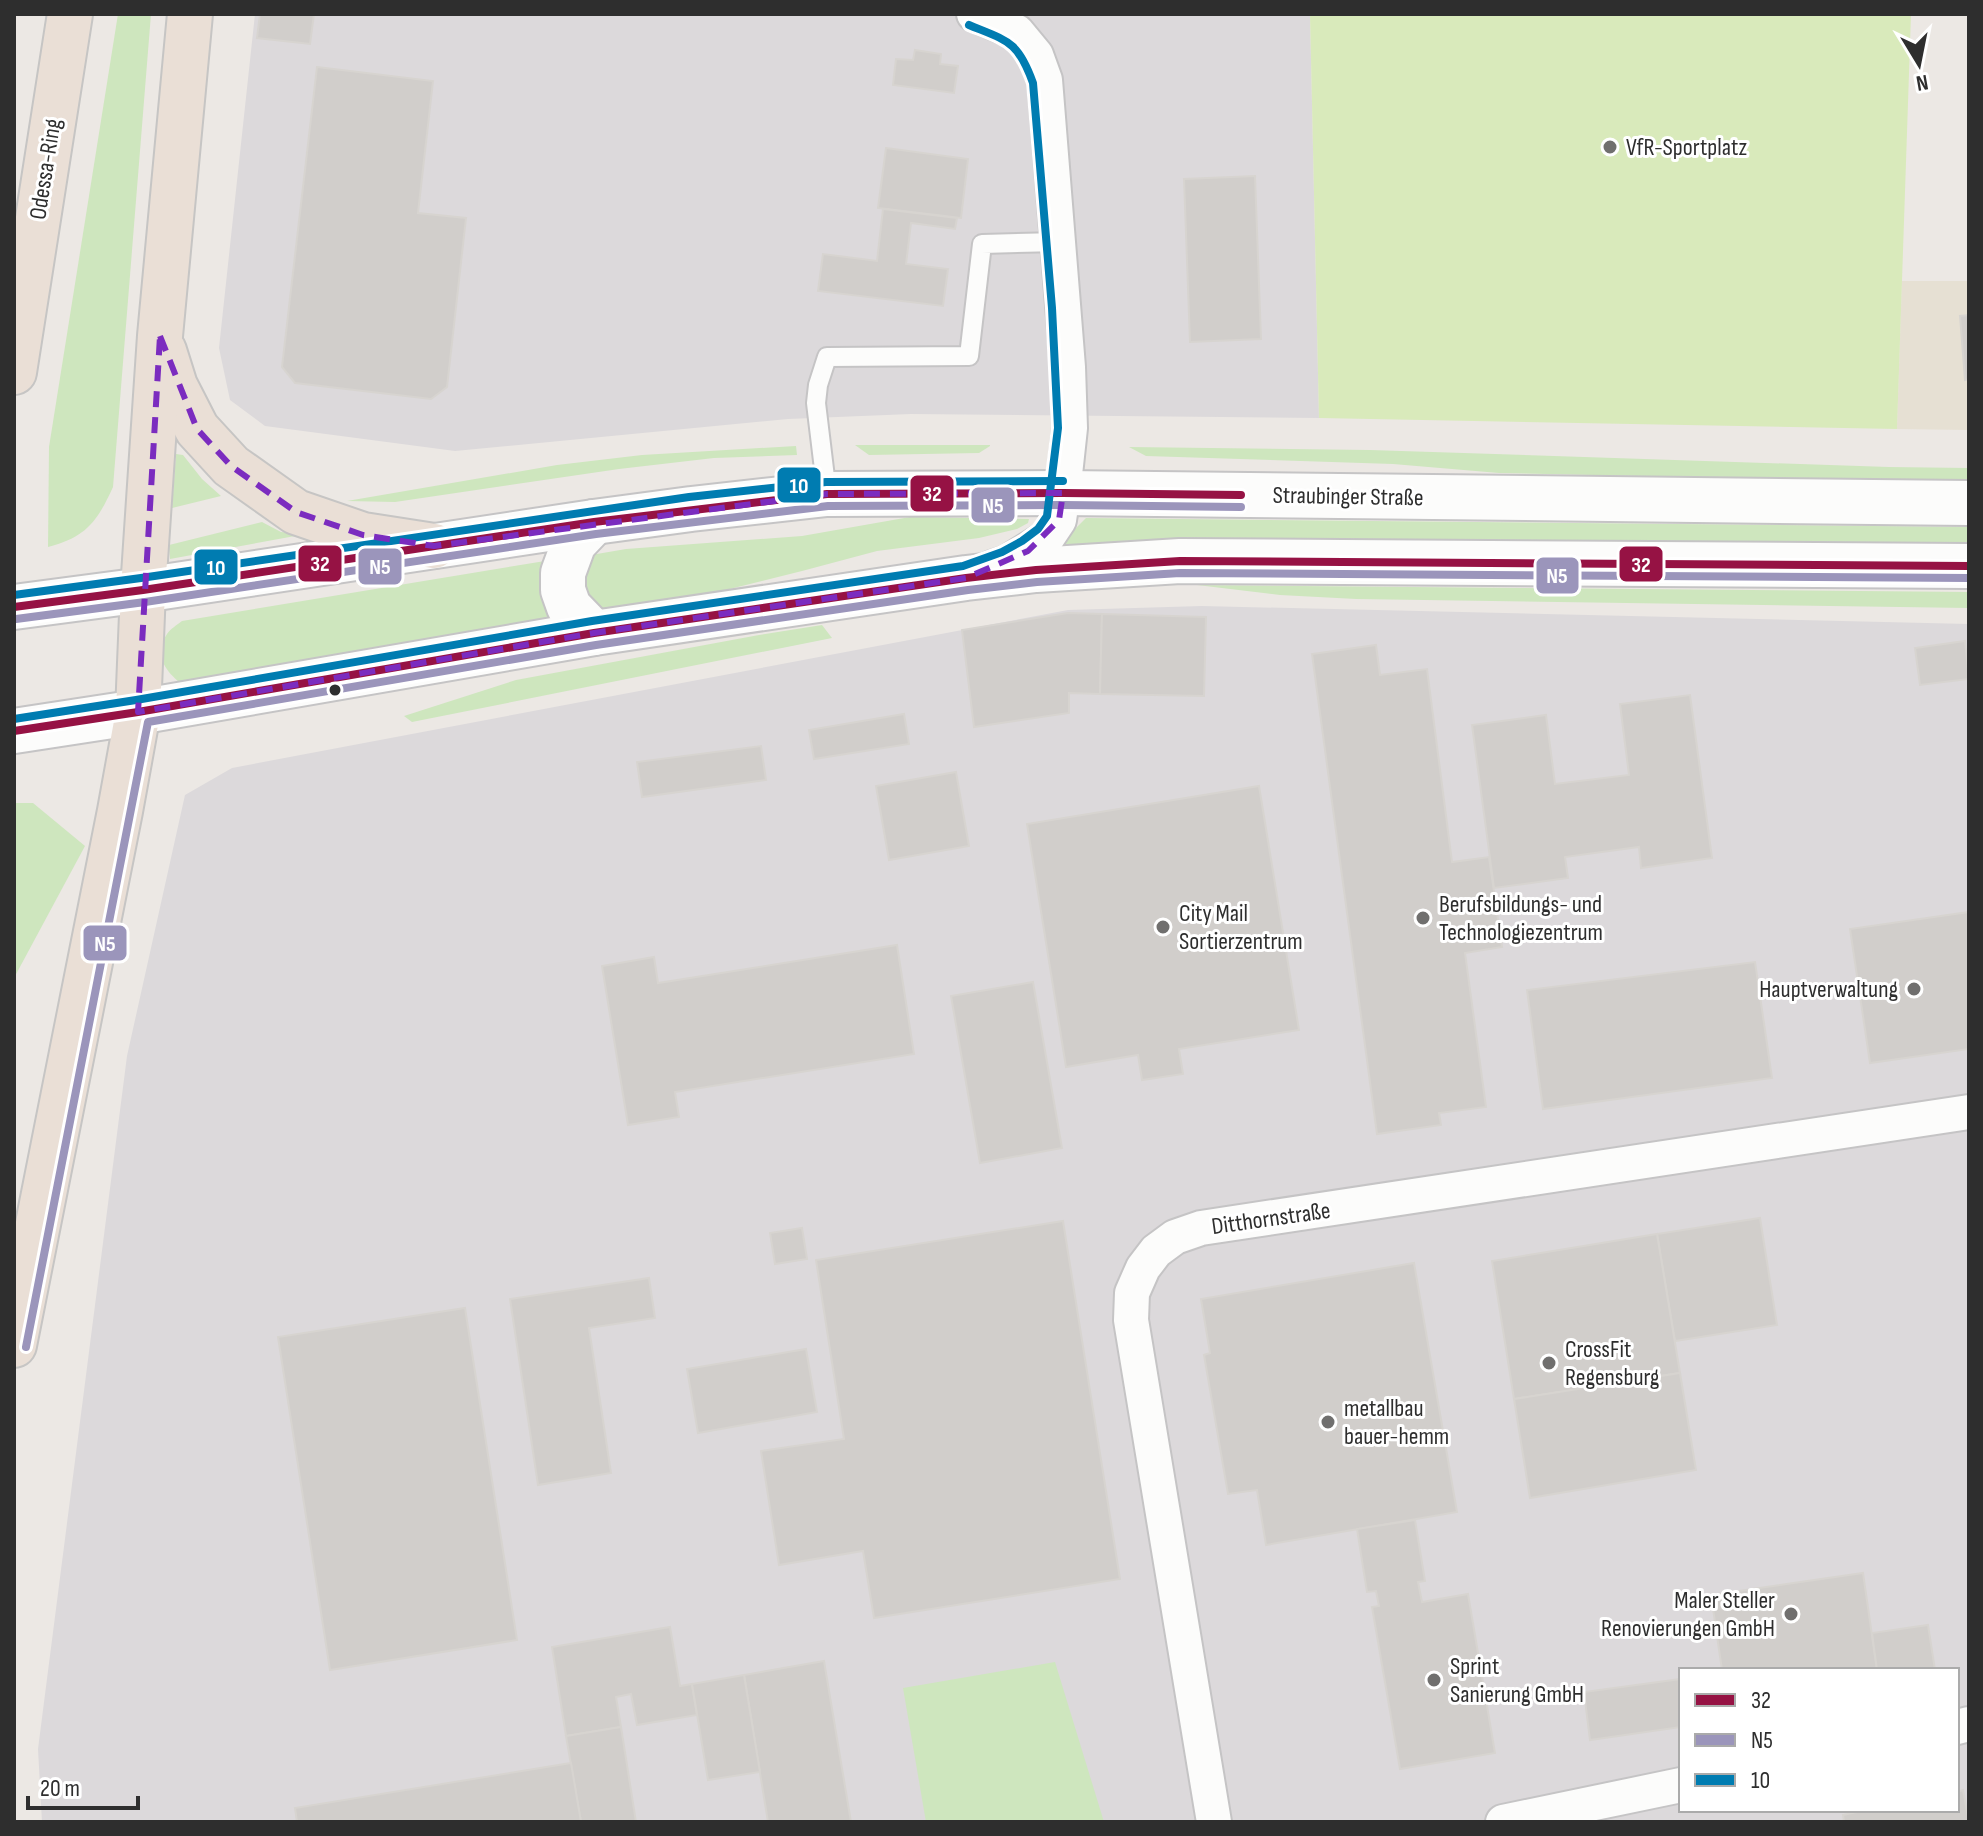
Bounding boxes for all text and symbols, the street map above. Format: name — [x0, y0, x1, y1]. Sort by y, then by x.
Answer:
north arrow — [1879, 24, 1959, 104]
text: N — [1914, 68, 1930, 97]
street label: Odessa-Ring — [23, 117, 68, 222]
place label: VfR-Sportplatz — [1626, 133, 1747, 162]
marker: VfR-Sportplatz — [1601, 138, 1619, 156]
line badge: 10 — [776, 466, 822, 504]
text: 10 — [789, 473, 809, 500]
line badge: 32 — [909, 474, 955, 513]
text: 32 — [922, 481, 942, 508]
street label: Straubinger Straße — [1272, 481, 1424, 512]
line badge: N5 — [970, 486, 1016, 524]
text: N5 — [982, 493, 1004, 520]
line badge: 32 — [297, 544, 343, 583]
line badge: 32 — [1618, 545, 1664, 583]
line badge: N5 — [357, 547, 403, 586]
line badge: 10 — [193, 548, 239, 586]
text: 32 — [310, 551, 330, 578]
text: 32 — [1631, 552, 1651, 579]
text: N5 — [369, 554, 391, 581]
text: 10 — [206, 555, 226, 582]
line badge: N5 — [1535, 556, 1580, 595]
text: N5 — [1546, 563, 1568, 590]
unlabelled marker — [327, 682, 343, 698]
place label: Berufsbildungs- und Technologiezentrum — [1439, 890, 1603, 947]
place label: City Mail Sortierzentrum — [1179, 899, 1303, 956]
marker: Berufsbildungs- und Technologiezentrum — [1414, 909, 1432, 927]
marker: City Mail Sortierzentrum — [1154, 918, 1172, 936]
line badge: N5 — [82, 924, 128, 962]
text: N5 — [94, 931, 116, 958]
place label: Hauptverwaltung — [1759, 975, 1898, 1004]
marker: Hauptverwaltung — [1905, 980, 1923, 998]
street label: Ditthornstraße — [1210, 1196, 1332, 1241]
place label: CrossFit Regensburg — [1565, 1335, 1659, 1392]
marker: CrossFit Regensburg — [1540, 1354, 1558, 1372]
place label: metallbau bauer-hemm — [1344, 1394, 1449, 1451]
marker: metallbau bauer-hemm — [1319, 1413, 1337, 1431]
place label: Maler Steller Renovierungen GmbH — [1601, 1586, 1775, 1643]
marker: Maler Steller Renovierungen GmbH — [1782, 1605, 1800, 1623]
place label: Sprint Sanierung GmbH — [1450, 1652, 1584, 1709]
legend — [1679, 1668, 1959, 1812]
marker: Sprint Sanierung GmbH — [1425, 1671, 1443, 1689]
text: 32 — [1751, 1686, 1771, 1715]
text: N5 — [1751, 1726, 1773, 1755]
scale bar — [28, 1760, 138, 1810]
text: 10 — [1751, 1766, 1770, 1795]
text: 20 m — [40, 1774, 80, 1803]

